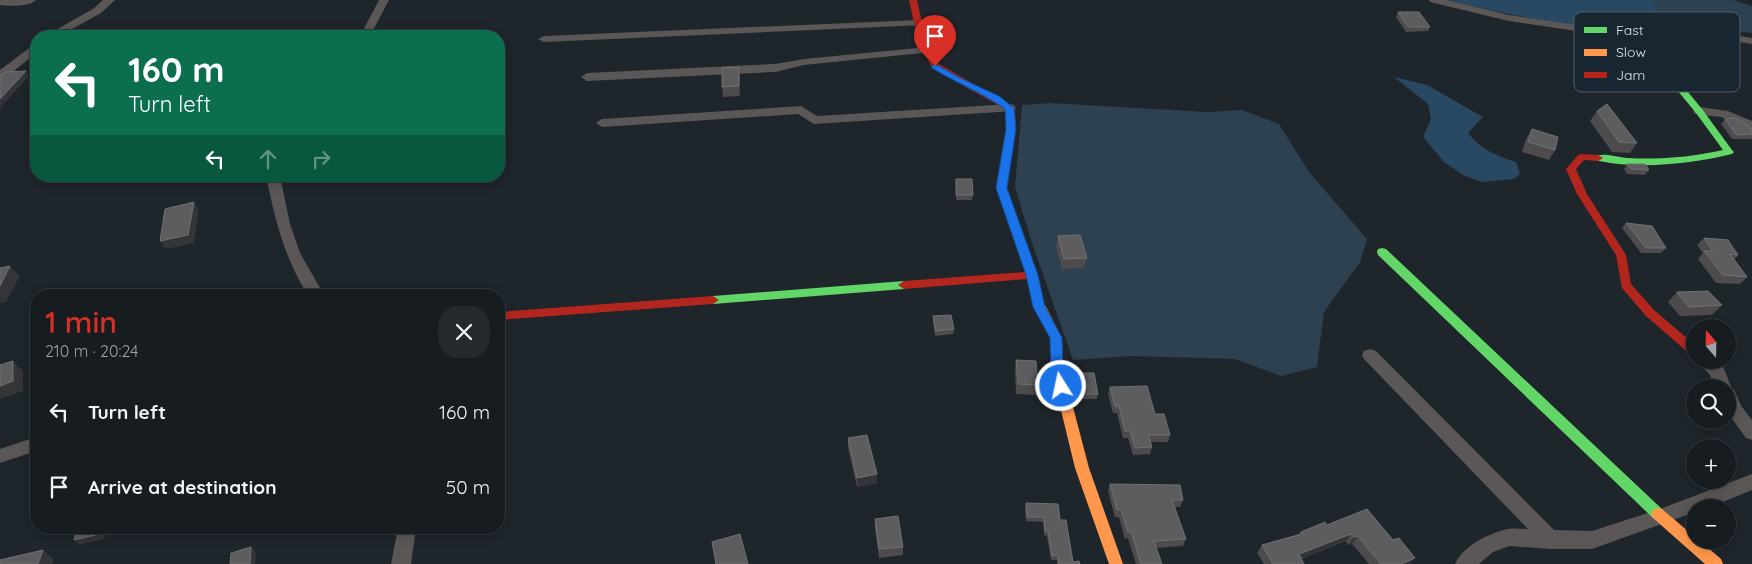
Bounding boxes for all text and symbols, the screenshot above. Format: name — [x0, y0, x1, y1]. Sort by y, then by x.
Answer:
legend — [1574, 12, 1740, 92]
pin — [914, 15, 956, 66]
text: Fast — [1616, 21, 1644, 39]
icon: arrive — [921, 22, 949, 50]
text: Slow — [1616, 43, 1646, 61]
text: 160 m — [128, 47, 225, 91]
icon: left — [45, 50, 110, 115]
text: Jam — [1616, 66, 1645, 84]
text: Turn left — [128, 90, 211, 118]
icon: left — [201, 145, 229, 173]
icon: ahead — [254, 145, 282, 173]
icon: right — [307, 145, 335, 173]
text: 1 min — [45, 303, 117, 341]
button: close — [438, 306, 490, 358]
north arrow — [1686, 319, 1736, 369]
map controls — [1686, 319, 1736, 549]
text: 210 m · 20:24 — [45, 341, 139, 361]
position arrow — [1034, 359, 1086, 411]
button: search — [1686, 379, 1736, 429]
icon: left — [45, 398, 73, 426]
text: Turn left — [88, 400, 166, 424]
text: 160 m — [439, 400, 490, 424]
button: + — [1686, 439, 1736, 489]
icon: arrive — [45, 473, 73, 501]
text: Arrive at destination — [88, 475, 277, 499]
text: 50 m — [446, 475, 490, 499]
button: − — [1686, 499, 1736, 549]

